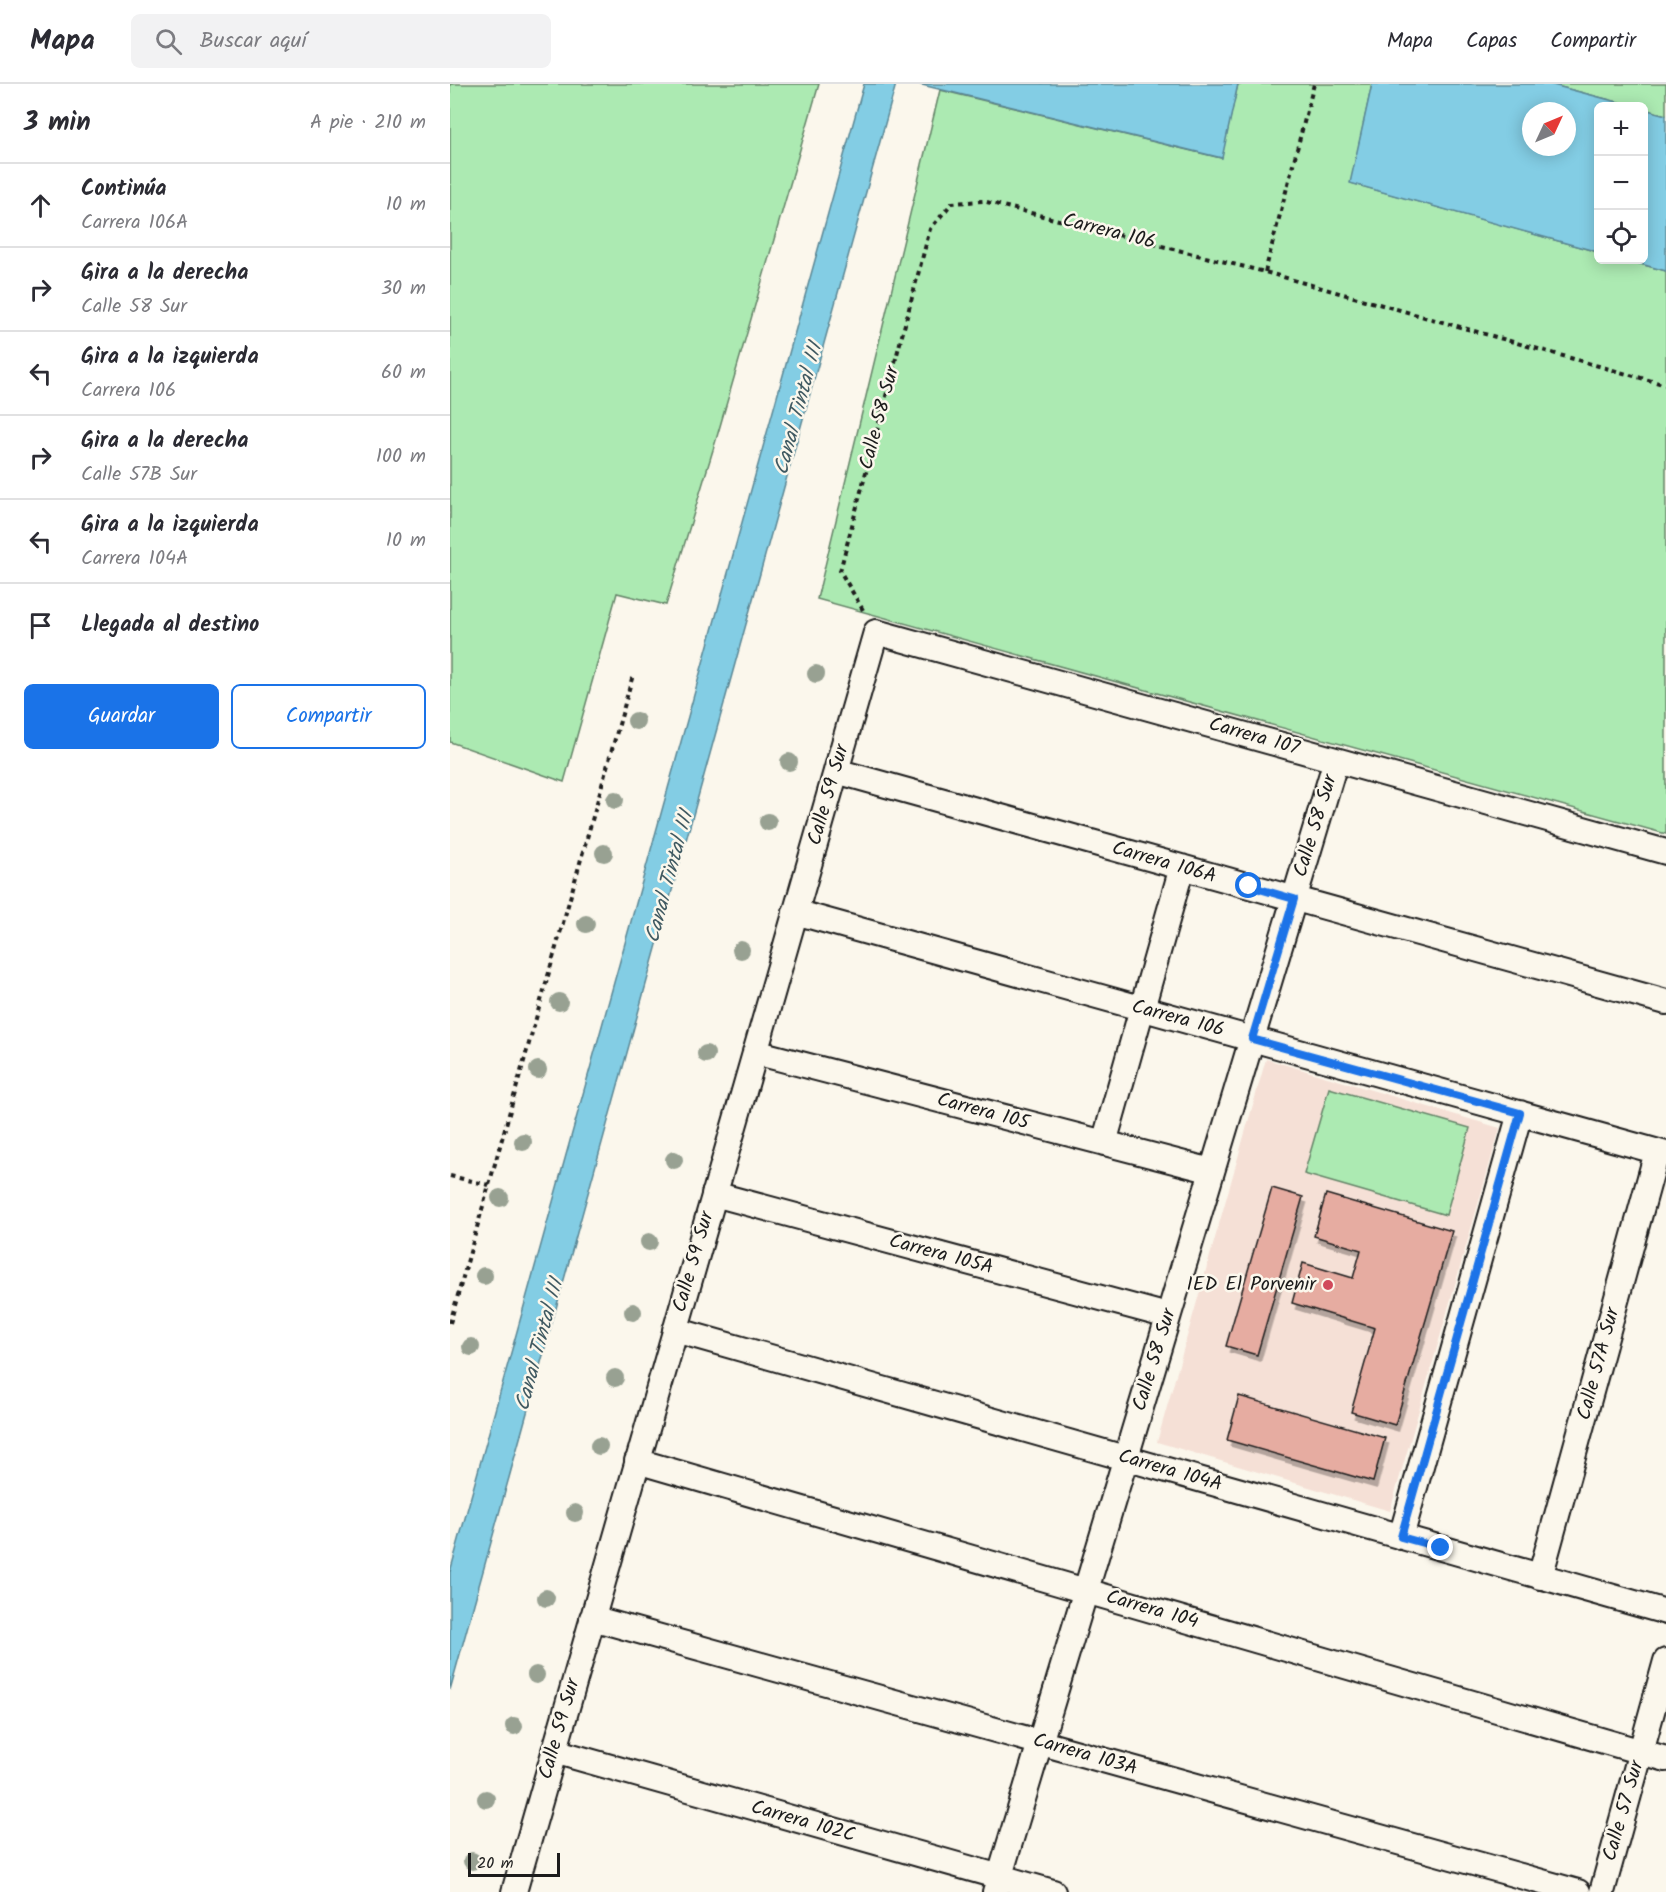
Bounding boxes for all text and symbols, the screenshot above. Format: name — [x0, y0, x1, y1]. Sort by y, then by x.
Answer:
search box — [131, 14, 551, 68]
text: Mapa — [30, 19, 95, 64]
text: Buscar aquí — [200, 24, 307, 59]
icon: search — [152, 25, 185, 58]
text: Mapa — [1387, 25, 1433, 58]
text: Capas — [1466, 25, 1517, 58]
text: Compartir — [1550, 25, 1636, 58]
text: 3 min — [24, 102, 91, 144]
north arrow — [1522, 102, 1576, 156]
map controls — [1594, 102, 1648, 264]
button: + — [1594, 102, 1648, 156]
text: A pie · 210 m — [310, 107, 426, 139]
button: − — [1594, 156, 1648, 210]
text: Continúa — [81, 172, 166, 207]
icon: ahead — [24, 189, 57, 222]
text: 10 m — [386, 189, 426, 221]
street label: Carrera 106 — [1059, 205, 1159, 259]
text: Carrera 106A — [81, 207, 188, 239]
button: locate — [1594, 210, 1648, 264]
text: Gira a la derecha — [81, 256, 248, 291]
icon: right — [24, 273, 57, 306]
text: 30 m — [381, 273, 426, 305]
text: Calle 58 Sur — [81, 291, 187, 323]
water label: Canal Tintal III — [766, 336, 833, 479]
text: Gira a la izquierda — [81, 340, 259, 375]
icon: left — [24, 357, 57, 390]
text: 60 m — [381, 357, 426, 389]
street label: Calle 58 Sur — [851, 361, 910, 473]
text: Carrera 106 — [81, 375, 176, 407]
text: Gira a la derecha — [81, 424, 248, 459]
icon: right — [24, 441, 57, 474]
text: 100 m — [376, 441, 426, 473]
text: Calle 57B Sur — [81, 459, 197, 491]
text: Gira a la izquierda — [81, 508, 259, 543]
icon: left — [24, 525, 57, 558]
text: 10 m — [386, 525, 426, 557]
text: Carrera 104A — [81, 543, 188, 575]
text: Llegada al destino — [81, 608, 259, 643]
icon: arrive — [24, 609, 57, 642]
button: Guardar — [24, 684, 219, 749]
button: Compartir — [231, 684, 426, 749]
street label: Carrera 107 — [1205, 709, 1304, 765]
street label: Calle 59 Sur — [799, 739, 859, 849]
street label: Calle 58 Sur — [1285, 769, 1347, 881]
water label: Canal Tintal III — [637, 804, 704, 947]
street label: Carrera 106A — [1108, 833, 1220, 893]
route start — [1235, 872, 1261, 898]
street label: Carrera 106 — [1128, 991, 1228, 1047]
street label: Carrera 105 — [933, 1084, 1034, 1140]
street label: Calle 59 Sur — [664, 1206, 724, 1316]
street label: Carrera 105A — [885, 1226, 997, 1284]
place label: IED El Porvenir — [1187, 1269, 1317, 1301]
water label: Canal Tintal III — [507, 1272, 574, 1415]
marker: IED El Porvenir — [1321, 1278, 1335, 1292]
street label: Calle 58 Sur — [1124, 1303, 1186, 1415]
street label: Calle 57A Sur — [1569, 1303, 1630, 1424]
street label: Carrera 104A — [1114, 1441, 1226, 1501]
route end — [1427, 1534, 1453, 1560]
street label: Carrera 104 — [1102, 1582, 1202, 1638]
street label: Calle 59 Sur — [530, 1673, 590, 1783]
street label: Carrera 103A — [1029, 1725, 1141, 1785]
street label: Calle 57 Sur — [1594, 1756, 1654, 1865]
street label: Carrera 102C — [747, 1792, 859, 1852]
scale bar — [468, 1850, 560, 1878]
text: 20 m — [477, 1851, 513, 1876]

